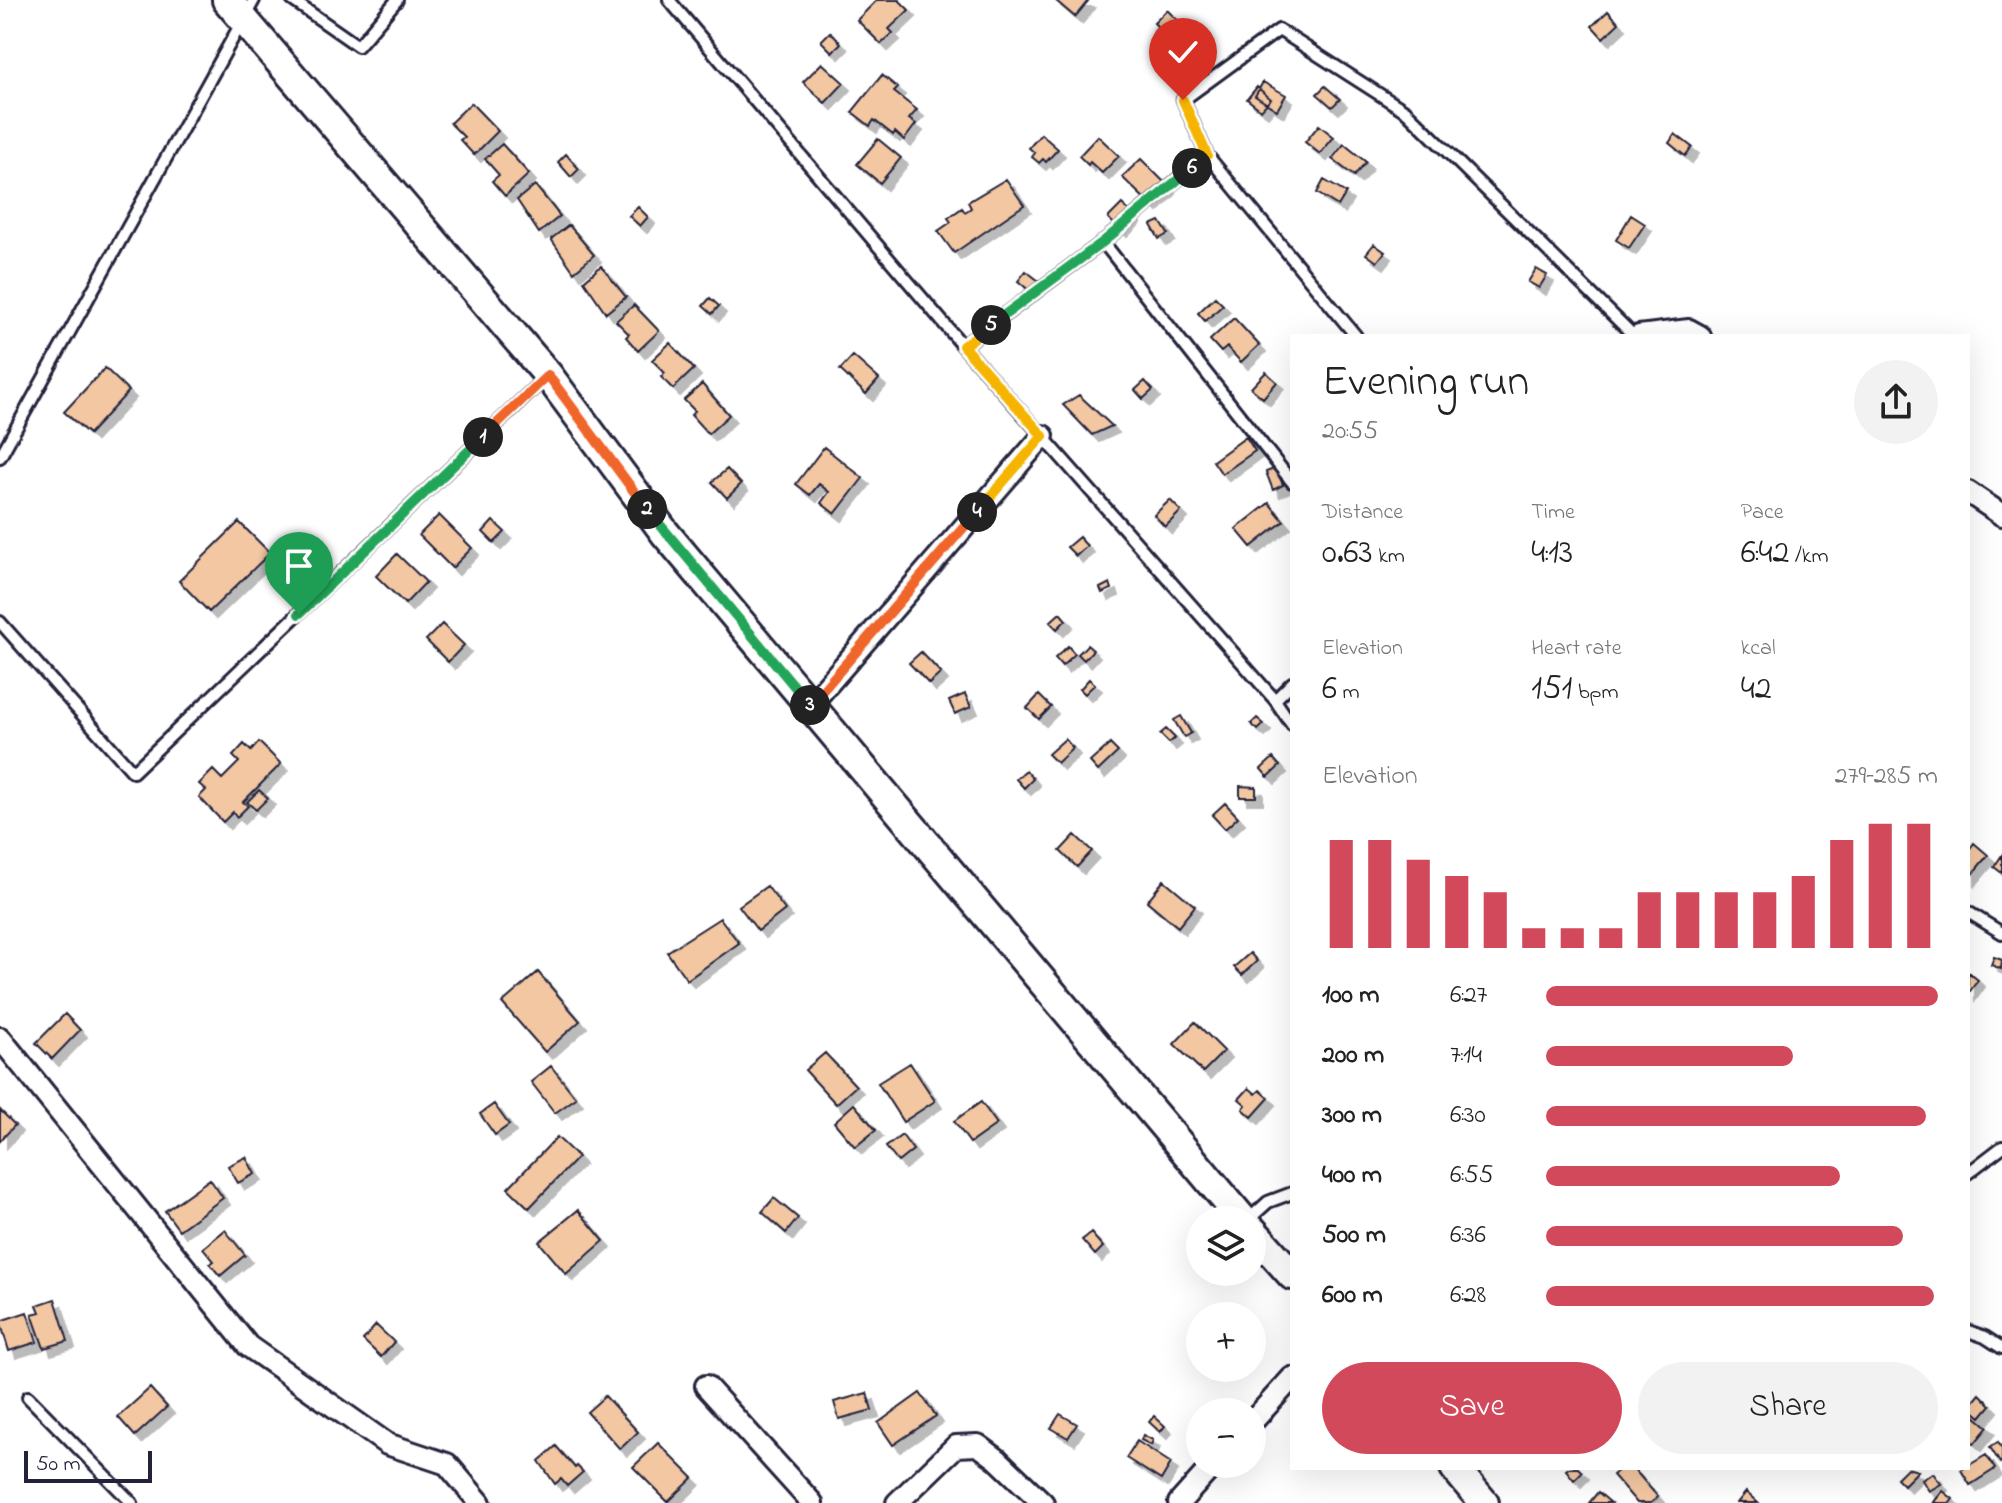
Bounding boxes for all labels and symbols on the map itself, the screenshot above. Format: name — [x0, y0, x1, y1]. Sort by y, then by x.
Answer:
pin — [1149, 18, 1217, 100]
pin: 6 — [1172, 148, 1212, 188]
pin: 5 — [971, 305, 1011, 345]
pin: 1 — [463, 417, 503, 457]
pin: 2 — [627, 489, 667, 529]
pin: 4 — [957, 492, 997, 532]
pin — [265, 532, 333, 614]
pin: 3 — [790, 685, 830, 725]
scale bar — [24, 1447, 152, 1483]

